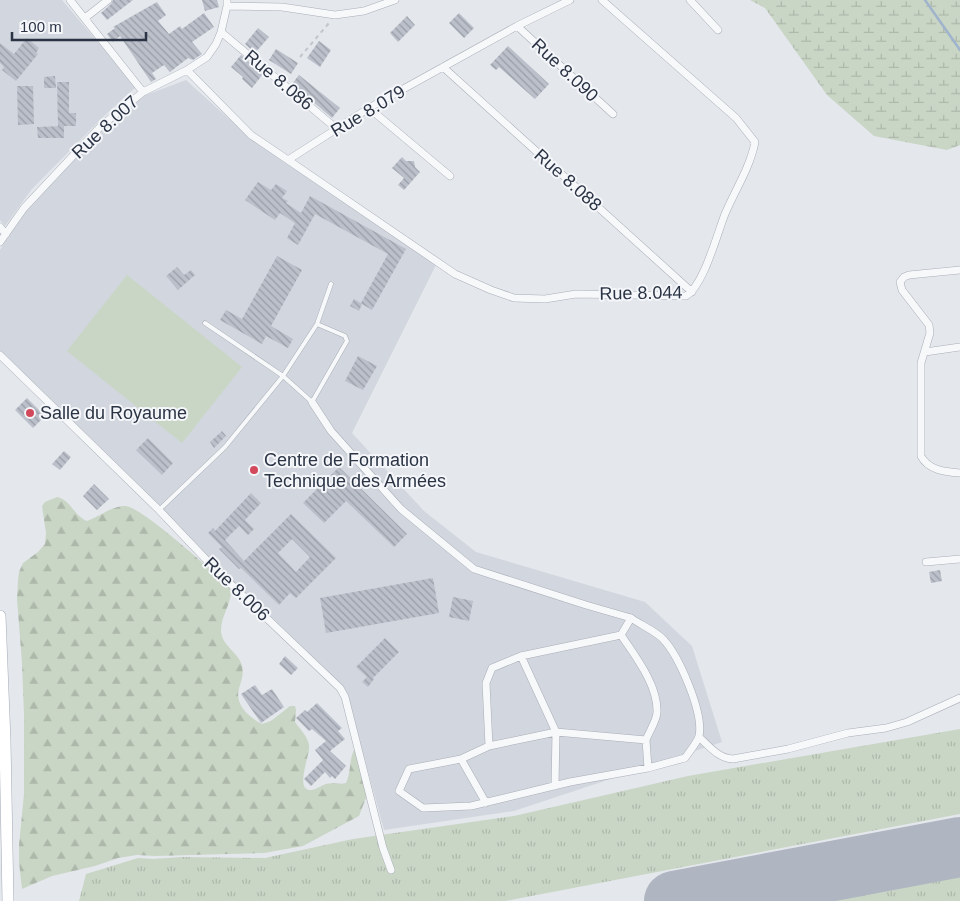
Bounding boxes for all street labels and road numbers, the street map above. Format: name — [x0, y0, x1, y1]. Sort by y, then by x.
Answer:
street label: Rue 8.090 — [528, 34, 602, 106]
street label: Rue 8.086 — [241, 46, 317, 114]
street label: Rue 8.079 — [327, 81, 409, 141]
street label: Rue 8.007 — [68, 91, 142, 163]
street label: Rue 8.088 — [530, 145, 606, 215]
street label: Rue 8.044 — [599, 282, 683, 304]
street label: Rue 8.006 — [200, 553, 274, 625]

